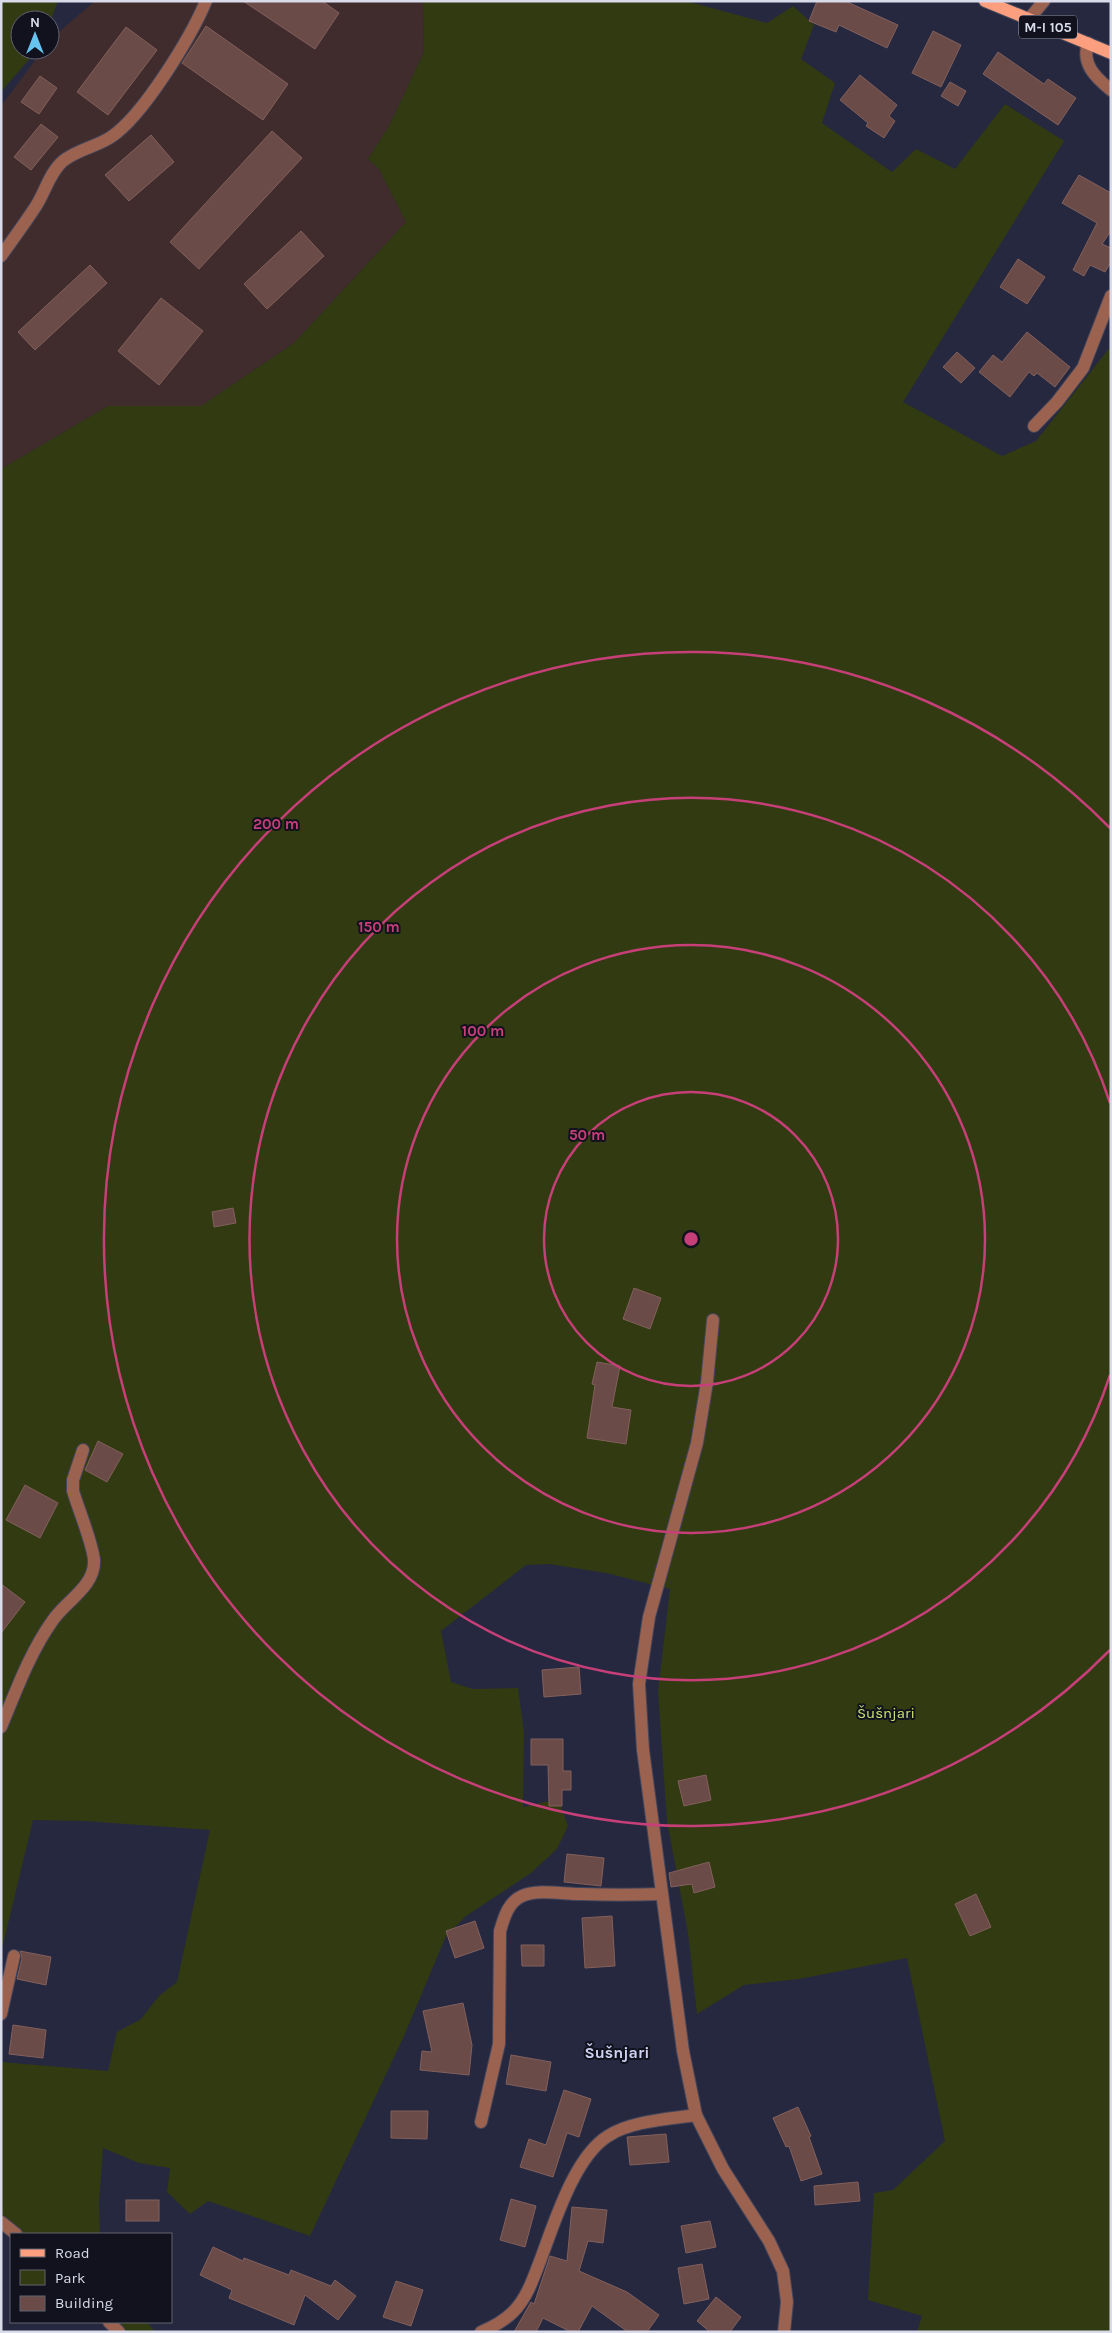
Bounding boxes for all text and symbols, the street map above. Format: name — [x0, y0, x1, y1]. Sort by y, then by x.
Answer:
north arrow — [10, 10, 60, 60]
text: N — [30, 14, 40, 31]
road number: M-I 105 — [1019, 16, 1077, 38]
text: 200 m — [253, 815, 299, 833]
text: 150 m — [358, 918, 400, 936]
text: 100 m — [462, 1022, 504, 1040]
text: 50 m — [569, 1126, 605, 1144]
centre of rings — [682, 1230, 700, 1248]
park label: Šušnjari — [857, 1704, 915, 1722]
district label: Šušnjari — [585, 2042, 649, 2062]
legend — [10, 2233, 172, 2323]
text: Road — [55, 2244, 90, 2262]
text: Park — [55, 2269, 85, 2287]
text: Building — [55, 2294, 113, 2312]

